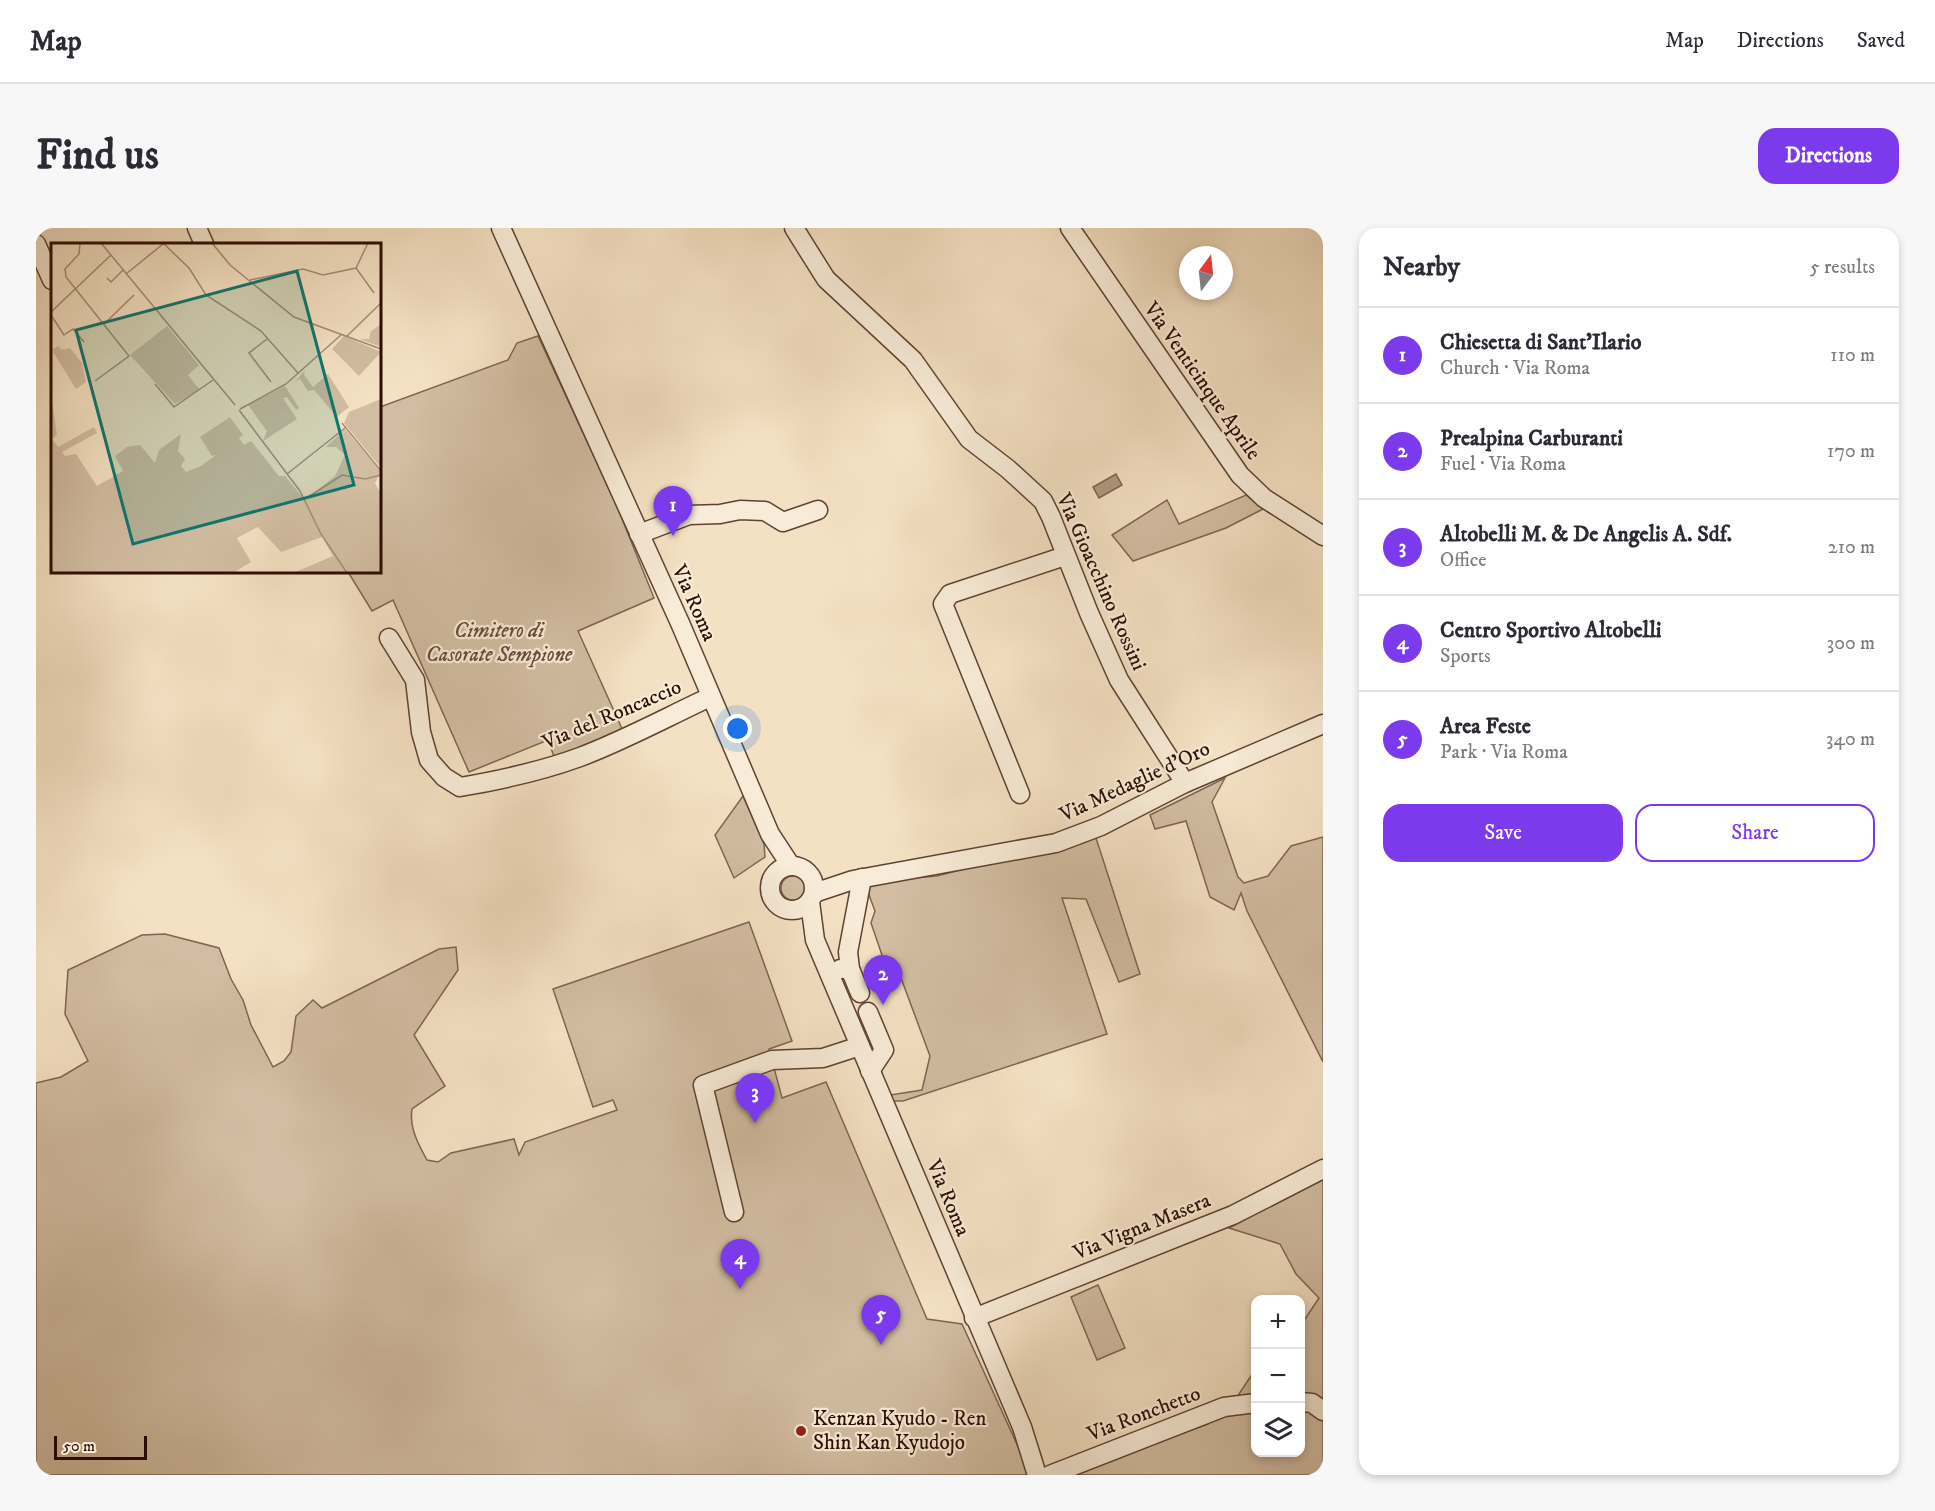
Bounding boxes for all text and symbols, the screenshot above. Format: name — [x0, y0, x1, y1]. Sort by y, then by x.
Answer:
text: Map — [30, 24, 82, 59]
text: Map — [1665, 28, 1704, 54]
text: Directions — [1737, 28, 1824, 54]
text: Saved — [1857, 28, 1905, 54]
button: Directions — [1758, 128, 1899, 184]
text: Find us — [36, 130, 159, 182]
inset map — [51, 243, 381, 573]
north arrow — [1179, 246, 1233, 300]
text: Nearby — [1383, 251, 1460, 284]
text: 5 results — [1810, 255, 1875, 280]
street label: Via Venticinque Aprile — [1137, 296, 1266, 465]
text: Chiesetta di Sant'Ilario — [1440, 329, 1641, 356]
text: 1 — [1399, 343, 1406, 368]
text: 110 m — [1830, 343, 1875, 368]
text: Church · Via Roma — [1440, 356, 1590, 381]
text: Prealpina Carburanti — [1440, 425, 1623, 452]
text: 2 — [1398, 439, 1407, 464]
text: 170 m — [1827, 439, 1875, 464]
text: Fuel · Via Roma — [1440, 452, 1566, 477]
pin: 1 — [654, 486, 692, 536]
street label: Via Gioacchino Rossini — [1050, 488, 1152, 675]
text: Altobelli M. & De Angelis A. Sdf. — [1440, 521, 1732, 548]
text: 3 — [1399, 535, 1406, 560]
text: 210 m — [1828, 535, 1875, 560]
text: Office — [1440, 548, 1487, 573]
street label: Via Roma — [665, 560, 722, 645]
text: Centro Sportivo Altobelli — [1440, 617, 1661, 644]
park label: Cimitero di Casorate Sempione — [426, 618, 573, 668]
text: 4 — [1397, 631, 1408, 656]
text: 300 m — [1827, 631, 1875, 656]
text: Sports — [1440, 644, 1491, 669]
street label: Via del Roncaccio — [538, 674, 685, 756]
text: Area Feste — [1440, 713, 1531, 740]
your location — [723, 714, 752, 743]
text: 5 — [1398, 727, 1407, 752]
text: 340 m — [1826, 727, 1875, 752]
street label: Via Medaglie d'Oro — [1055, 736, 1214, 829]
text: Park · Via Roma — [1440, 740, 1568, 765]
button: Save — [1383, 804, 1623, 862]
button: Share — [1635, 804, 1875, 862]
pin: 2 — [864, 956, 902, 1005]
pin: 3 — [736, 1074, 774, 1123]
street label: Via Roma — [920, 1155, 976, 1240]
street label: Via Vigna Masera — [1069, 1188, 1214, 1267]
pin: 4 — [720, 1240, 760, 1289]
map controls — [1251, 1295, 1305, 1457]
button: + — [1251, 1295, 1305, 1349]
pin: 5 — [862, 1296, 900, 1345]
button: − — [1251, 1349, 1305, 1403]
street label: Via Ronchetto — [1083, 1380, 1204, 1448]
button: layers — [1251, 1403, 1305, 1457]
place label: Kenzan Kyudo - Ren Shin Kan Kyudojo — [813, 1406, 986, 1456]
marker: Kenzan Kyudo - Ren Shin Kan Kyudojo — [794, 1424, 808, 1438]
scale bar — [54, 1433, 147, 1460]
text: 50 m — [63, 1436, 95, 1456]

